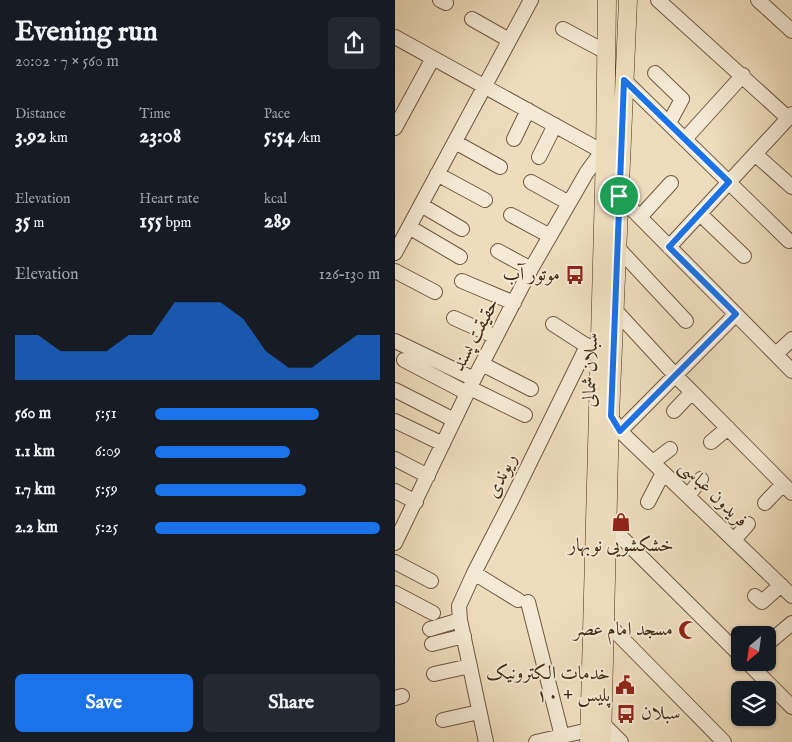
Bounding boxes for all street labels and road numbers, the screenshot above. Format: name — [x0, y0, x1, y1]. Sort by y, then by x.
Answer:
street label: حقیقت پسند — [447, 294, 505, 376]
street label: سبلان شمالی — [578, 332, 604, 408]
street label: ریوندی — [481, 450, 523, 502]
street label: فریدون عباسی — [673, 455, 753, 533]

